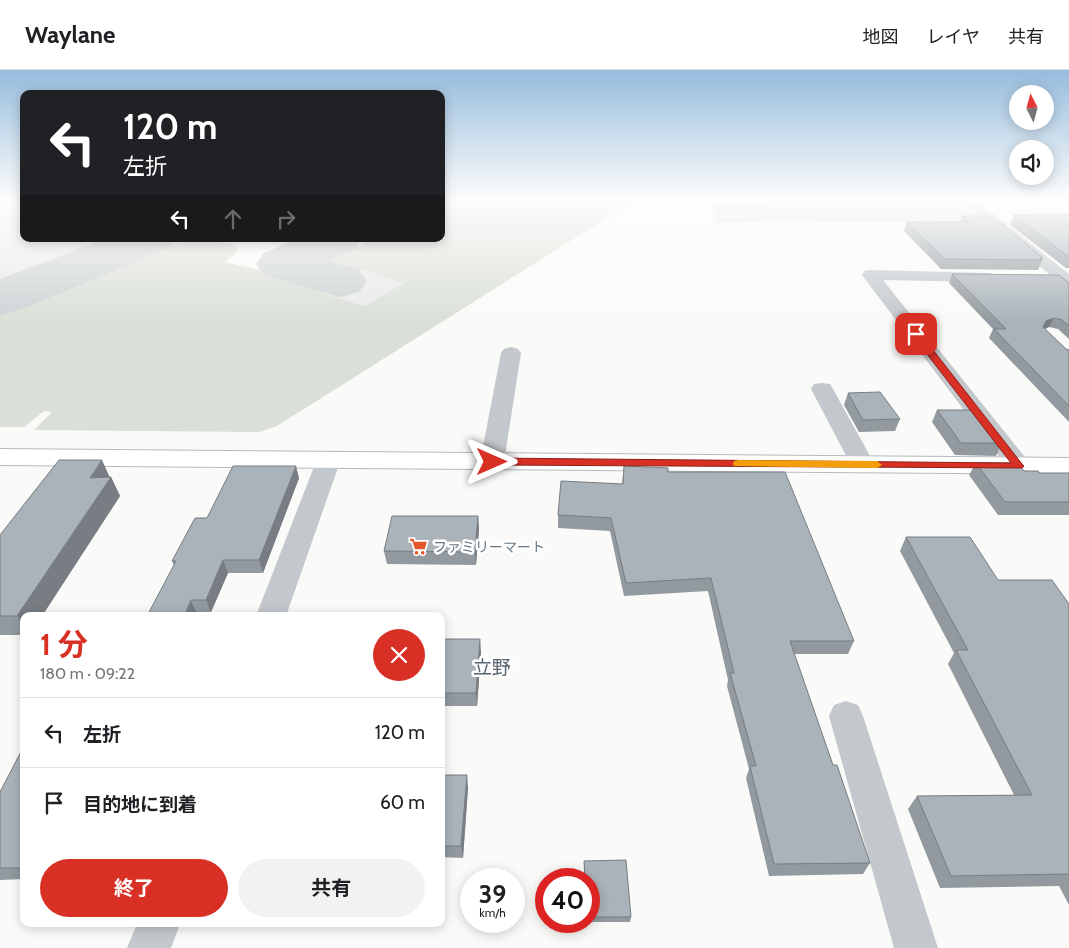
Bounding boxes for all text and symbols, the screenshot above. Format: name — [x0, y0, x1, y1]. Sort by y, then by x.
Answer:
text: Waylane — [25, 20, 115, 49]
text: 地図 — [863, 26, 899, 48]
text: レイヤ — [927, 26, 980, 48]
text: 共有 — [1008, 26, 1044, 48]
north arrow — [1009, 85, 1054, 130]
map controls — [1009, 85, 1054, 185]
text: 120 m — [123, 105, 217, 148]
icon: left — [40, 110, 105, 175]
button: sound — [1009, 140, 1054, 185]
text: 左折 — [123, 153, 167, 180]
icon: left — [166, 205, 194, 233]
icon: ahead — [219, 205, 247, 233]
icon: right — [272, 205, 300, 233]
pin — [895, 313, 937, 355]
icon: arrive — [902, 320, 930, 348]
position arrow — [465, 435, 517, 487]
supermarket icon: ファミリーマート — [409, 537, 429, 557]
place label: ファミリーマート — [433, 538, 545, 556]
text: 1 分 — [40, 626, 88, 663]
button: close — [373, 629, 425, 681]
district label: 立野 — [473, 656, 511, 679]
text: 180 m · 09:22 — [40, 664, 135, 683]
icon: left — [40, 719, 68, 747]
text: 120 m — [375, 721, 425, 744]
text: 左折 — [83, 723, 121, 746]
icon: arrive — [40, 789, 68, 817]
text: 60 m — [380, 791, 425, 814]
text: 目的地に到着 — [83, 793, 197, 816]
button: 終了 — [40, 859, 228, 917]
button: 共有 — [238, 859, 425, 917]
speed limit sign: 40 — [535, 868, 600, 933]
text: 39 — [479, 879, 506, 909]
text: km/h — [479, 905, 506, 920]

